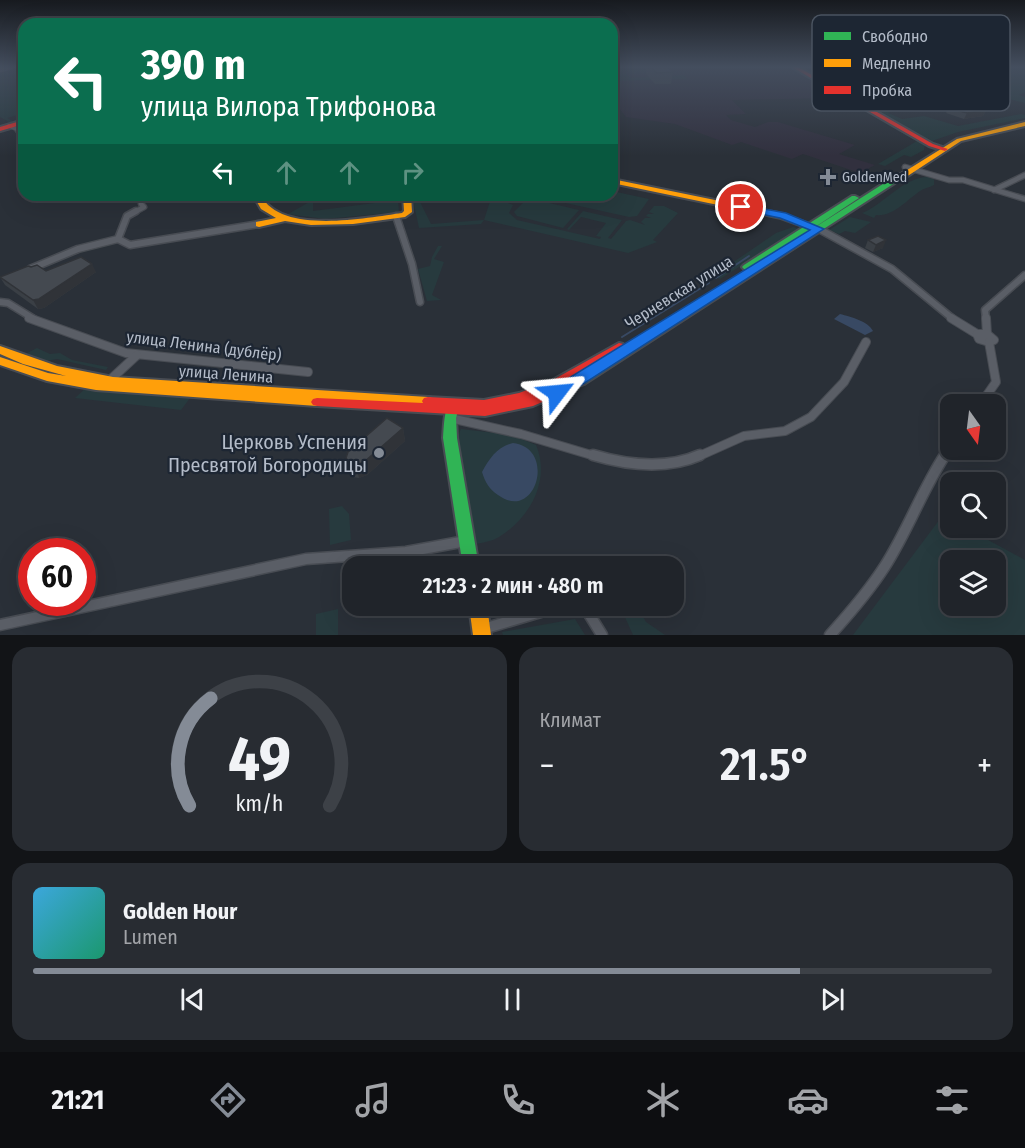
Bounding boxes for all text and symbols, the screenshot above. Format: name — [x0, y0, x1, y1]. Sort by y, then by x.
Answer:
legend — [812, 15, 1010, 111]
text: Свободно — [862, 27, 928, 46]
text: 390 m — [141, 40, 246, 90]
icon: left — [42, 42, 120, 120]
text: Медленно — [862, 54, 931, 73]
text: Пробка — [862, 81, 912, 100]
text: улица Вилора Трифонова — [141, 91, 437, 123]
icon: left — [207, 156, 240, 189]
icon: ahead — [270, 156, 303, 189]
icon: ahead — [333, 156, 366, 189]
icon: right — [396, 156, 429, 189]
marker: GoldenMed — [819, 168, 837, 186]
place label: GoldenMed — [842, 169, 907, 186]
pin — [715, 181, 766, 232]
icon: arrive — [724, 190, 757, 223]
street label: Черневская улица — [622, 251, 736, 333]
street label: улица Ленина (дублёр) — [126, 327, 283, 365]
street label: улица Ленина — [178, 361, 274, 387]
position arrow — [525, 361, 589, 425]
north arrow — [940, 394, 1006, 460]
map controls — [940, 394, 1006, 616]
place label: Церковь Успения Пресвятой Богородицы — [168, 430, 367, 477]
marker: Церковь Успения Пресвятой Богородицы — [372, 446, 386, 460]
button: search — [940, 472, 1006, 538]
speed limit sign: 60 — [18, 538, 96, 616]
button: layers — [940, 550, 1006, 616]
text: 21:23 · 2 мин · 480 m — [423, 572, 604, 599]
text: Климат — [540, 708, 601, 732]
text: 49 — [228, 722, 291, 797]
text: 21.5° — [720, 738, 811, 792]
text: − — [540, 746, 554, 786]
text: + — [977, 746, 992, 786]
text: km/h — [235, 791, 283, 817]
text: Golden Hour — [123, 898, 237, 925]
text: Lumen — [123, 925, 178, 949]
icon: previous — [176, 983, 209, 1016]
icon: pause — [496, 983, 529, 1016]
icon: next — [816, 983, 849, 1016]
icon: directions — [207, 1079, 249, 1121]
icon: music — [352, 1079, 394, 1121]
icon: phone — [497, 1079, 539, 1121]
icon: climate — [642, 1079, 684, 1121]
icon: car — [787, 1079, 829, 1121]
icon: filters — [931, 1079, 973, 1121]
text: 21:21 — [51, 1084, 105, 1116]

